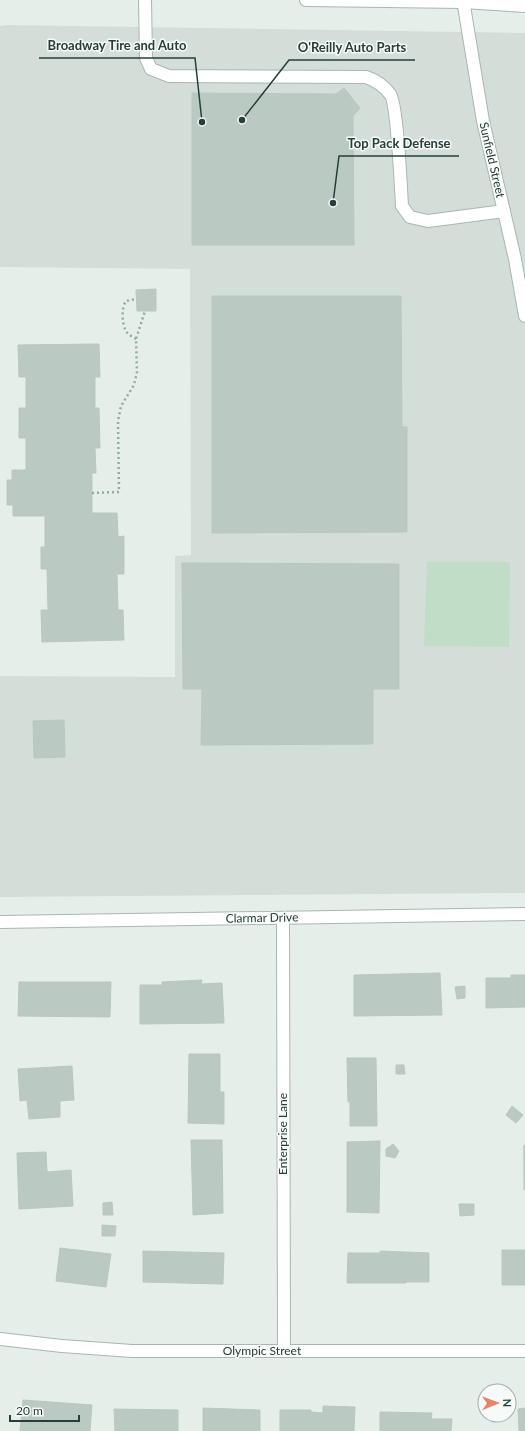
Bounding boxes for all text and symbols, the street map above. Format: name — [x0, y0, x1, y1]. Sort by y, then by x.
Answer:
callout: Broadway Tire and Auto — [39, 33, 195, 58]
callout: O'Reilly Auto Parts — [289, 35, 415, 60]
text: Broadway Tire and Auto — [48, 37, 187, 53]
text: O'Reilly Auto Parts — [298, 39, 407, 55]
street label: Sunfield Street — [477, 121, 509, 200]
callout: Top Pack Defense — [339, 131, 459, 156]
text: Top Pack Defense — [347, 135, 451, 151]
street label: Clarmar Drive — [225, 909, 299, 926]
street label: Enterprise Lane — [275, 1093, 290, 1175]
street label: Olympic Street — [223, 1343, 302, 1358]
north arrow — [477, 1383, 517, 1423]
scale bar — [10, 1397, 79, 1423]
text: N — [501, 1398, 514, 1407]
text: 20 m — [16, 1403, 43, 1418]

